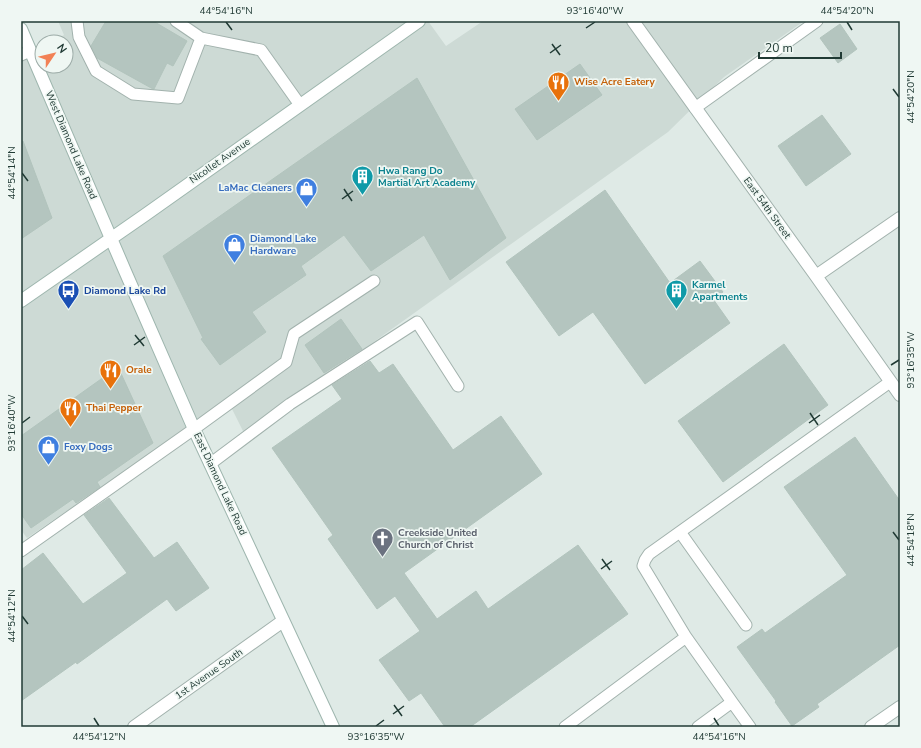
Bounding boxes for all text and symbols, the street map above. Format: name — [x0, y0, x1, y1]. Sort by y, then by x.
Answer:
text: 44°54'16"N — [199, 4, 253, 18]
text: 93°16'40"W — [567, 4, 623, 18]
text: 44°54'20"N — [820, 4, 874, 18]
north arrow — [34, 34, 74, 74]
scale bar — [759, 34, 841, 60]
text: 20 m — [765, 40, 793, 56]
text: N — [53, 41, 70, 56]
restaurant icon: Wise Acre Eatery — [546, 69, 572, 102]
text: 44°54'20"N — [904, 70, 918, 124]
place label: Wise Acre Eatery — [574, 75, 656, 89]
street label: West Diamond Lake Road — [42, 89, 100, 202]
street label: Nicollet Avenue — [187, 135, 253, 187]
text: 44°54'14"N — [5, 146, 19, 200]
building icon: Hwa Rang Do Martial Art Academy — [349, 164, 375, 197]
place label: Hwa Rang Do Martial Art Academy — [378, 164, 476, 190]
street label: East 54th Street — [740, 174, 794, 242]
shop icon: LaMac Cleaners — [294, 175, 320, 208]
place label: LaMac Cleaners — [219, 181, 292, 195]
shop icon: Diamond Lake Hardware — [221, 232, 247, 265]
place label: Diamond Lake Hardware — [250, 232, 317, 258]
bus stop icon: Diamond Lake Rd — [56, 278, 82, 311]
building icon: Karmel Apartments — [663, 278, 689, 311]
place label: Karmel Apartments — [692, 278, 748, 304]
place label: Diamond Lake Rd — [84, 284, 166, 298]
text: 93°16'35"W — [904, 332, 918, 388]
restaurant icon: Orale — [98, 357, 124, 390]
place label: Orale — [126, 363, 152, 377]
text: 93°16'40"W — [5, 395, 19, 451]
restaurant icon: Thai Pepper — [57, 395, 83, 428]
place label: Thai Pepper — [86, 401, 142, 415]
street label: East Diamond Lake Road — [190, 430, 250, 538]
shop icon: Foxy Dogs — [36, 434, 62, 467]
place label: Foxy Dogs — [64, 440, 113, 454]
text: 44°54'18"N — [904, 513, 918, 567]
church icon: Creekside United Church of Christ — [370, 526, 396, 559]
place label: Creekside United Church of Christ — [398, 526, 477, 552]
text: 44°54'12"N — [5, 589, 19, 643]
street label: 1st Avenue South — [172, 645, 246, 703]
text: 44°54'12"N — [72, 730, 126, 744]
text: 93°16'35"W — [348, 730, 404, 744]
text: 44°54'16"N — [692, 730, 746, 744]

